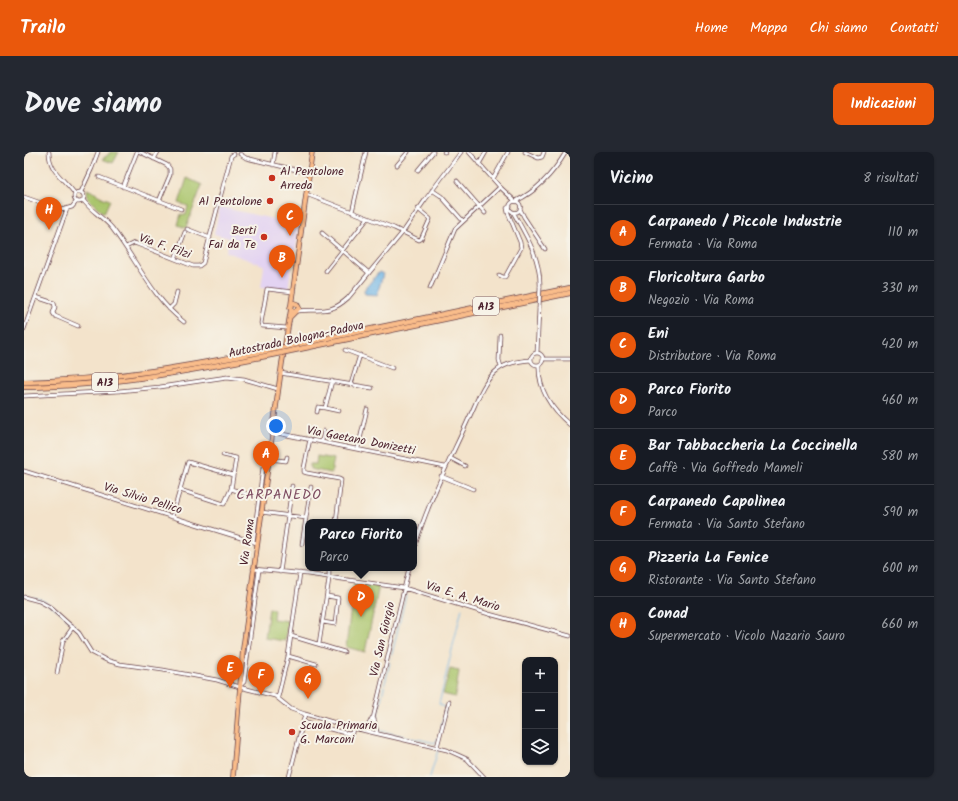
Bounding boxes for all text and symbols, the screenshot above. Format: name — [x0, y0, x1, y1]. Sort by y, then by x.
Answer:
text: Trailo — [20, 13, 66, 43]
text: Home — [695, 17, 728, 39]
text: Mappa — [750, 17, 787, 39]
text: Chi siamo — [809, 17, 868, 39]
text: Contatti — [890, 17, 938, 39]
text: Dove siamo — [24, 82, 162, 127]
button: Indicazioni — [833, 83, 934, 125]
place label: Al Pentolone Arreda — [280, 162, 344, 195]
text: Vicino — [610, 165, 653, 192]
text: 8 risultati — [863, 168, 918, 189]
marker: Al Pentolone Arreda — [267, 173, 277, 183]
place label: Al Pentolone — [198, 192, 263, 211]
marker: Al Pentolone — [265, 196, 275, 206]
pin: H — [36, 197, 62, 230]
pin: C — [277, 203, 303, 236]
text: Carpanedo / Piccole Industrie — [648, 210, 842, 234]
place label: Berti Fai da Te — [208, 221, 257, 254]
text: A — [619, 222, 627, 243]
text: 110 m — [888, 222, 918, 243]
street label: Via F. Filzi — [136, 229, 194, 265]
marker: Berti Fai da Te — [259, 232, 269, 242]
text: Fermata · Via Roma — [648, 234, 757, 255]
pin: B — [269, 245, 295, 278]
text: Floricoltura Garbo — [648, 266, 765, 290]
text: B — [619, 278, 627, 299]
text: 330 m — [881, 278, 918, 299]
text: Negozio · Via Roma — [648, 290, 754, 311]
road number: A13 — [473, 297, 499, 315]
street label: Autostrada Bologna-Padova — [227, 316, 366, 363]
text: Eni — [648, 322, 668, 346]
text: C — [619, 334, 627, 355]
text: 420 m — [881, 334, 918, 355]
text: Distributore · Via Roma — [648, 346, 776, 367]
road number: A13 — [92, 373, 118, 391]
text: Parco Fiorito — [648, 378, 731, 402]
text: D — [619, 390, 627, 411]
text: 460 m — [882, 390, 918, 411]
text: Parco — [648, 402, 677, 423]
your location — [266, 416, 286, 436]
street label: Via Gaetano Donizetti — [305, 421, 418, 461]
text: Bar Tabbaccheria La Coccinella — [648, 434, 857, 458]
pin: A — [253, 441, 279, 474]
text: E — [619, 446, 627, 467]
text: 580 m — [881, 446, 918, 467]
text: Caffè · Via Goffredo Mameli — [648, 458, 802, 479]
street label: Via Silvio Pellico — [101, 477, 185, 519]
district label: CARPANEDO — [236, 484, 322, 506]
text: Carpanedo Capolinea — [648, 490, 785, 514]
text: F — [619, 502, 627, 523]
text: 590 m — [883, 502, 918, 523]
text: Fermata · Via Santo Stefano — [648, 514, 805, 535]
street label: Via Roma — [235, 517, 260, 567]
popup — [305, 519, 417, 571]
text: Parco Fiorito — [319, 523, 403, 547]
text: Pizzeria La Fenice — [648, 546, 769, 570]
text: Parco — [319, 547, 349, 568]
text: G — [619, 558, 627, 579]
text: 600 m — [882, 558, 918, 579]
text: Ristorante · Via Santo Stefano — [648, 570, 816, 591]
street label: Via E. A. Mario — [423, 576, 502, 617]
pin: D — [348, 584, 374, 617]
street label: Via San Giorgio — [365, 600, 400, 679]
text: Conad — [648, 602, 688, 626]
text: H — [619, 614, 627, 635]
text: 660 m — [881, 614, 918, 635]
text: Supermercato · Vicolo Nazario Sauro — [648, 626, 845, 647]
pin: E — [217, 655, 243, 688]
map controls — [522, 657, 558, 765]
button: + — [522, 657, 558, 693]
pin: F — [248, 662, 274, 695]
pin: G — [295, 666, 321, 699]
button: − — [522, 693, 558, 729]
place label: Scuola Primaria G. Marconi — [300, 716, 378, 749]
marker: Scuola Primaria G. Marconi — [287, 727, 297, 737]
button: layers — [522, 729, 558, 765]

